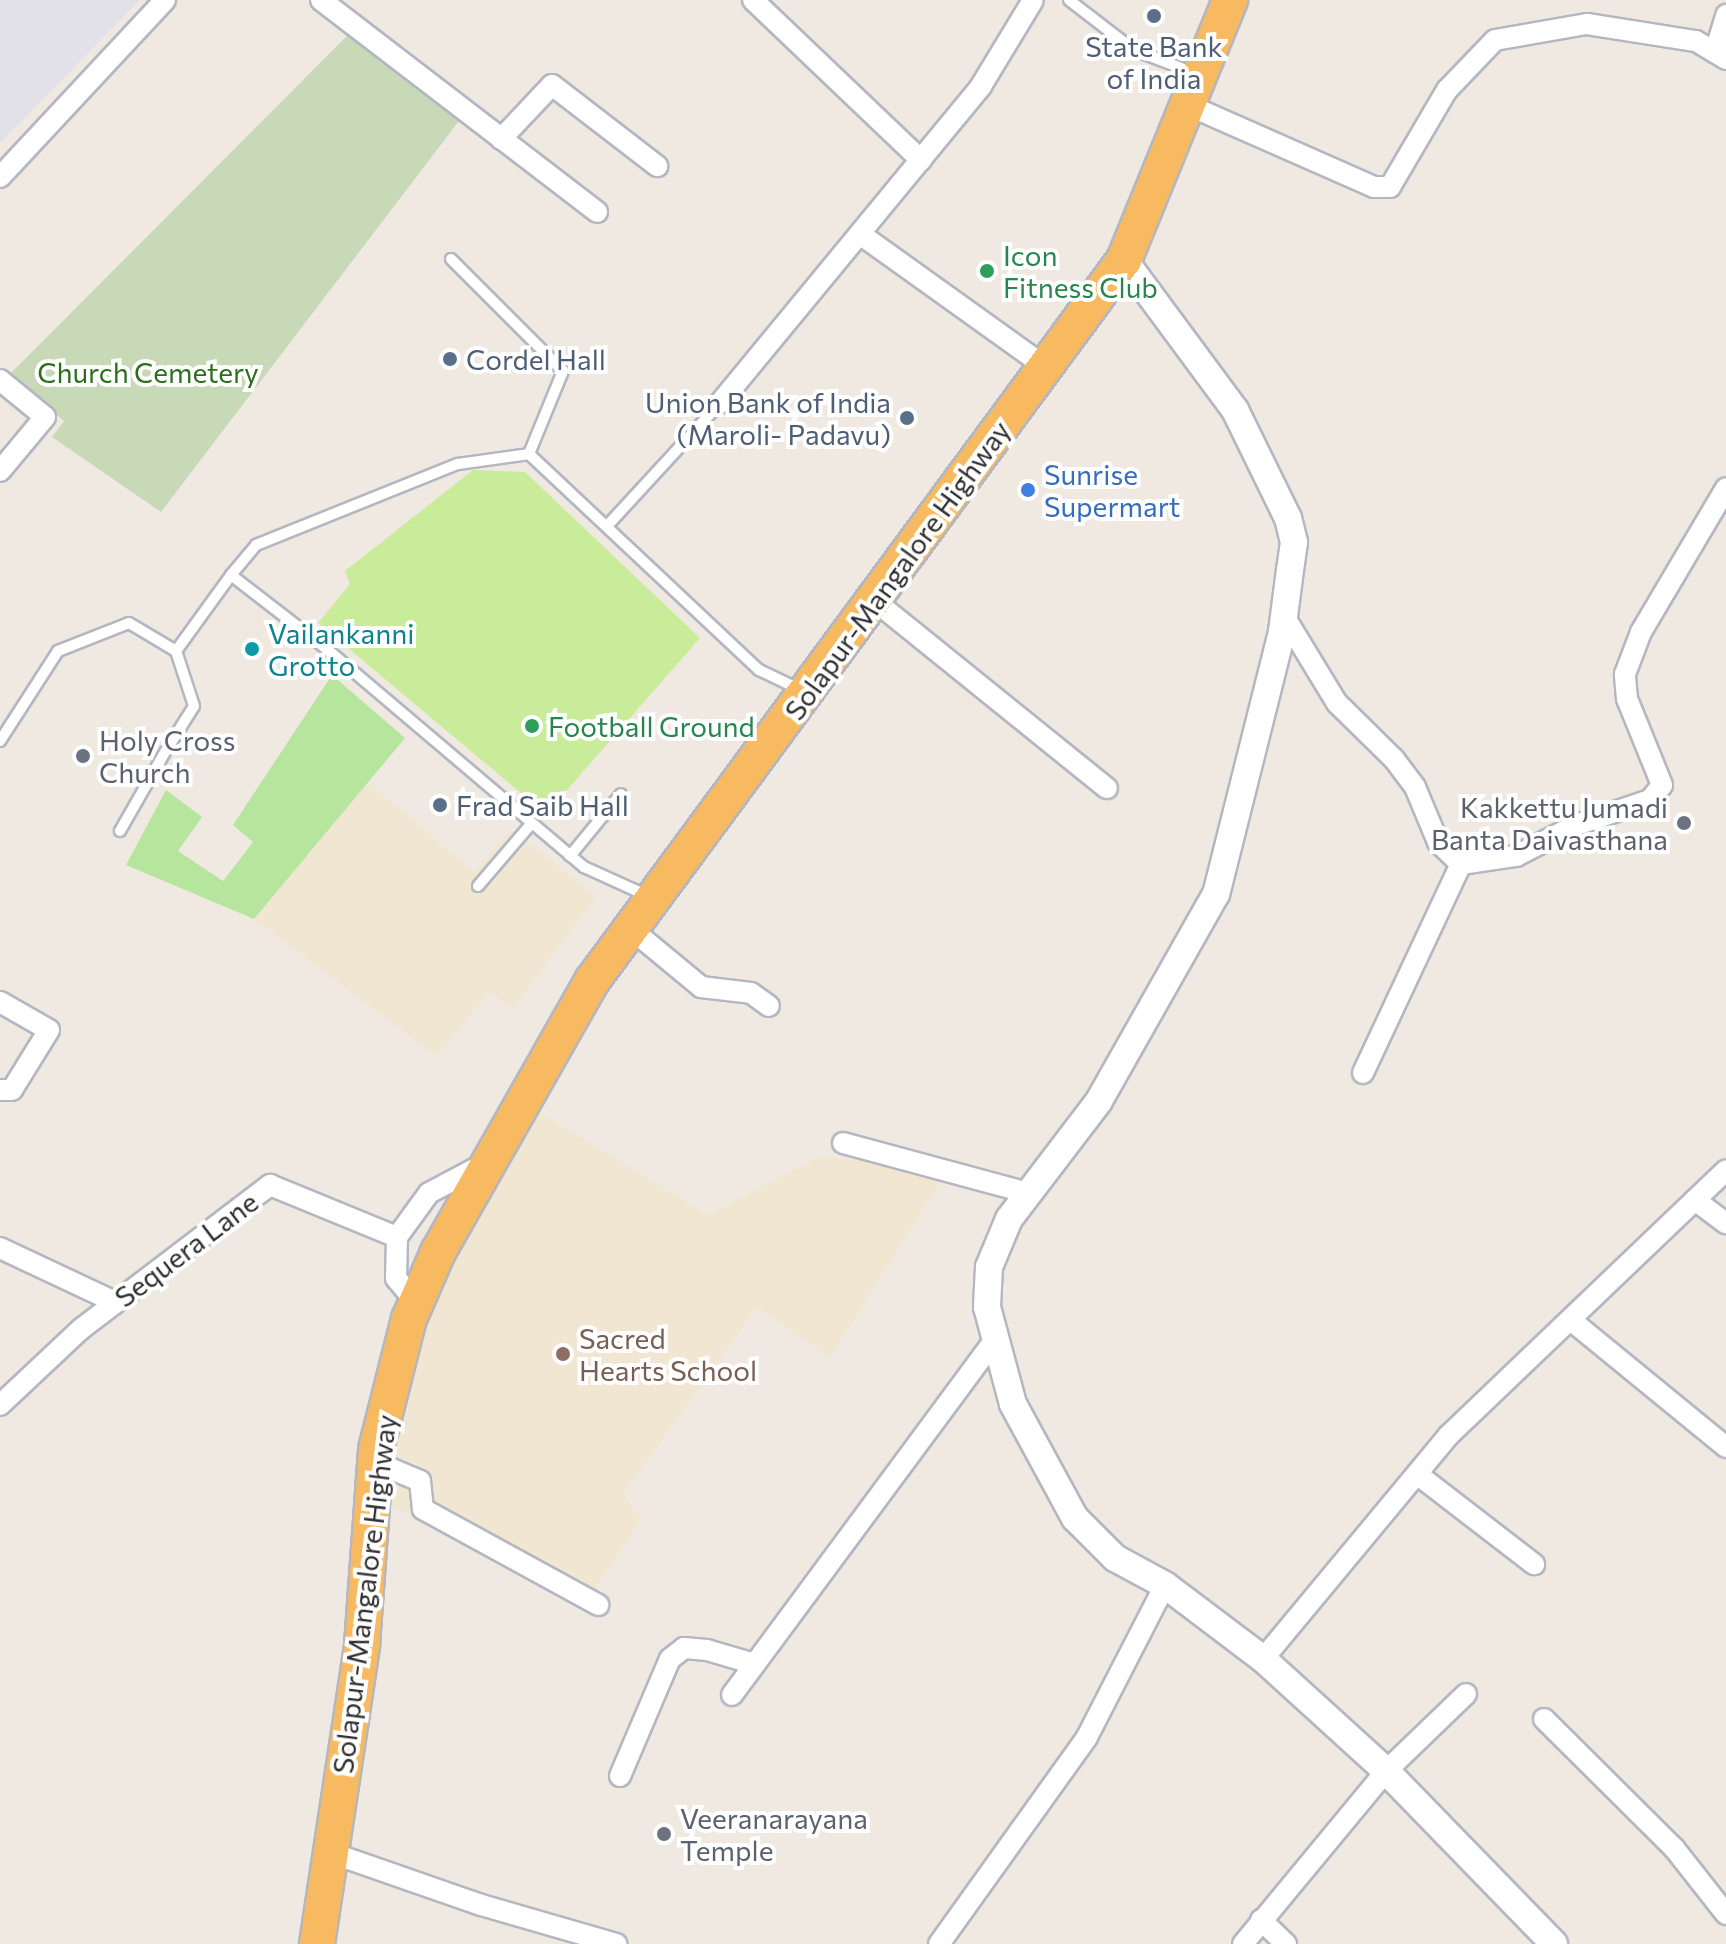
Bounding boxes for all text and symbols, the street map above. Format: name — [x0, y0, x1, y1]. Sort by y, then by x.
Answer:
marker: State Bank of India — [1145, 7, 1163, 25]
place label: State Bank of India — [1085, 29, 1223, 95]
place label: Icon Fitness Club — [1003, 238, 1158, 304]
marker: Icon Fitness Club — [978, 262, 996, 280]
place label: Cordel Hall — [466, 342, 606, 376]
marker: Cordel Hall — [441, 350, 459, 368]
park label: Church Cemetery — [37, 355, 259, 389]
place label: Union Bank of India (Maroli- Padavu) — [645, 385, 891, 451]
marker: Union Bank of India (Maroli- Padavu) — [898, 409, 916, 427]
street label: Solapur-Mangalore Highway — [777, 414, 1017, 726]
place label: Sunrise Supermart — [1044, 457, 1180, 523]
marker: Sunrise Supermart — [1019, 481, 1037, 499]
place label: Vailankanni Grotto — [268, 616, 414, 682]
marker: Vailankanni Grotto — [243, 640, 261, 658]
place label: Football Ground — [548, 709, 755, 743]
marker: Football Ground — [523, 717, 541, 735]
place label: Holy Cross Church — [99, 723, 235, 789]
marker: Holy Cross Church — [74, 747, 92, 765]
place label: Frad Saib Hall — [456, 788, 629, 822]
place label: Kakkettu Jumadi Banta Daivasthana — [1431, 790, 1668, 856]
marker: Frad Saib Hall — [431, 796, 449, 814]
marker: Kakkettu Jumadi Banta Daivasthana — [1675, 814, 1693, 832]
street label: Sequera Lane — [108, 1184, 264, 1314]
place label: Sacred Hearts School — [579, 1321, 757, 1387]
marker: Sacred Hearts School — [554, 1345, 572, 1363]
street label: Solapur-Mangalore Highway — [325, 1413, 403, 1775]
place label: Veeranarayana Temple — [680, 1801, 868, 1867]
marker: Veeranarayana Temple — [655, 1825, 673, 1843]

